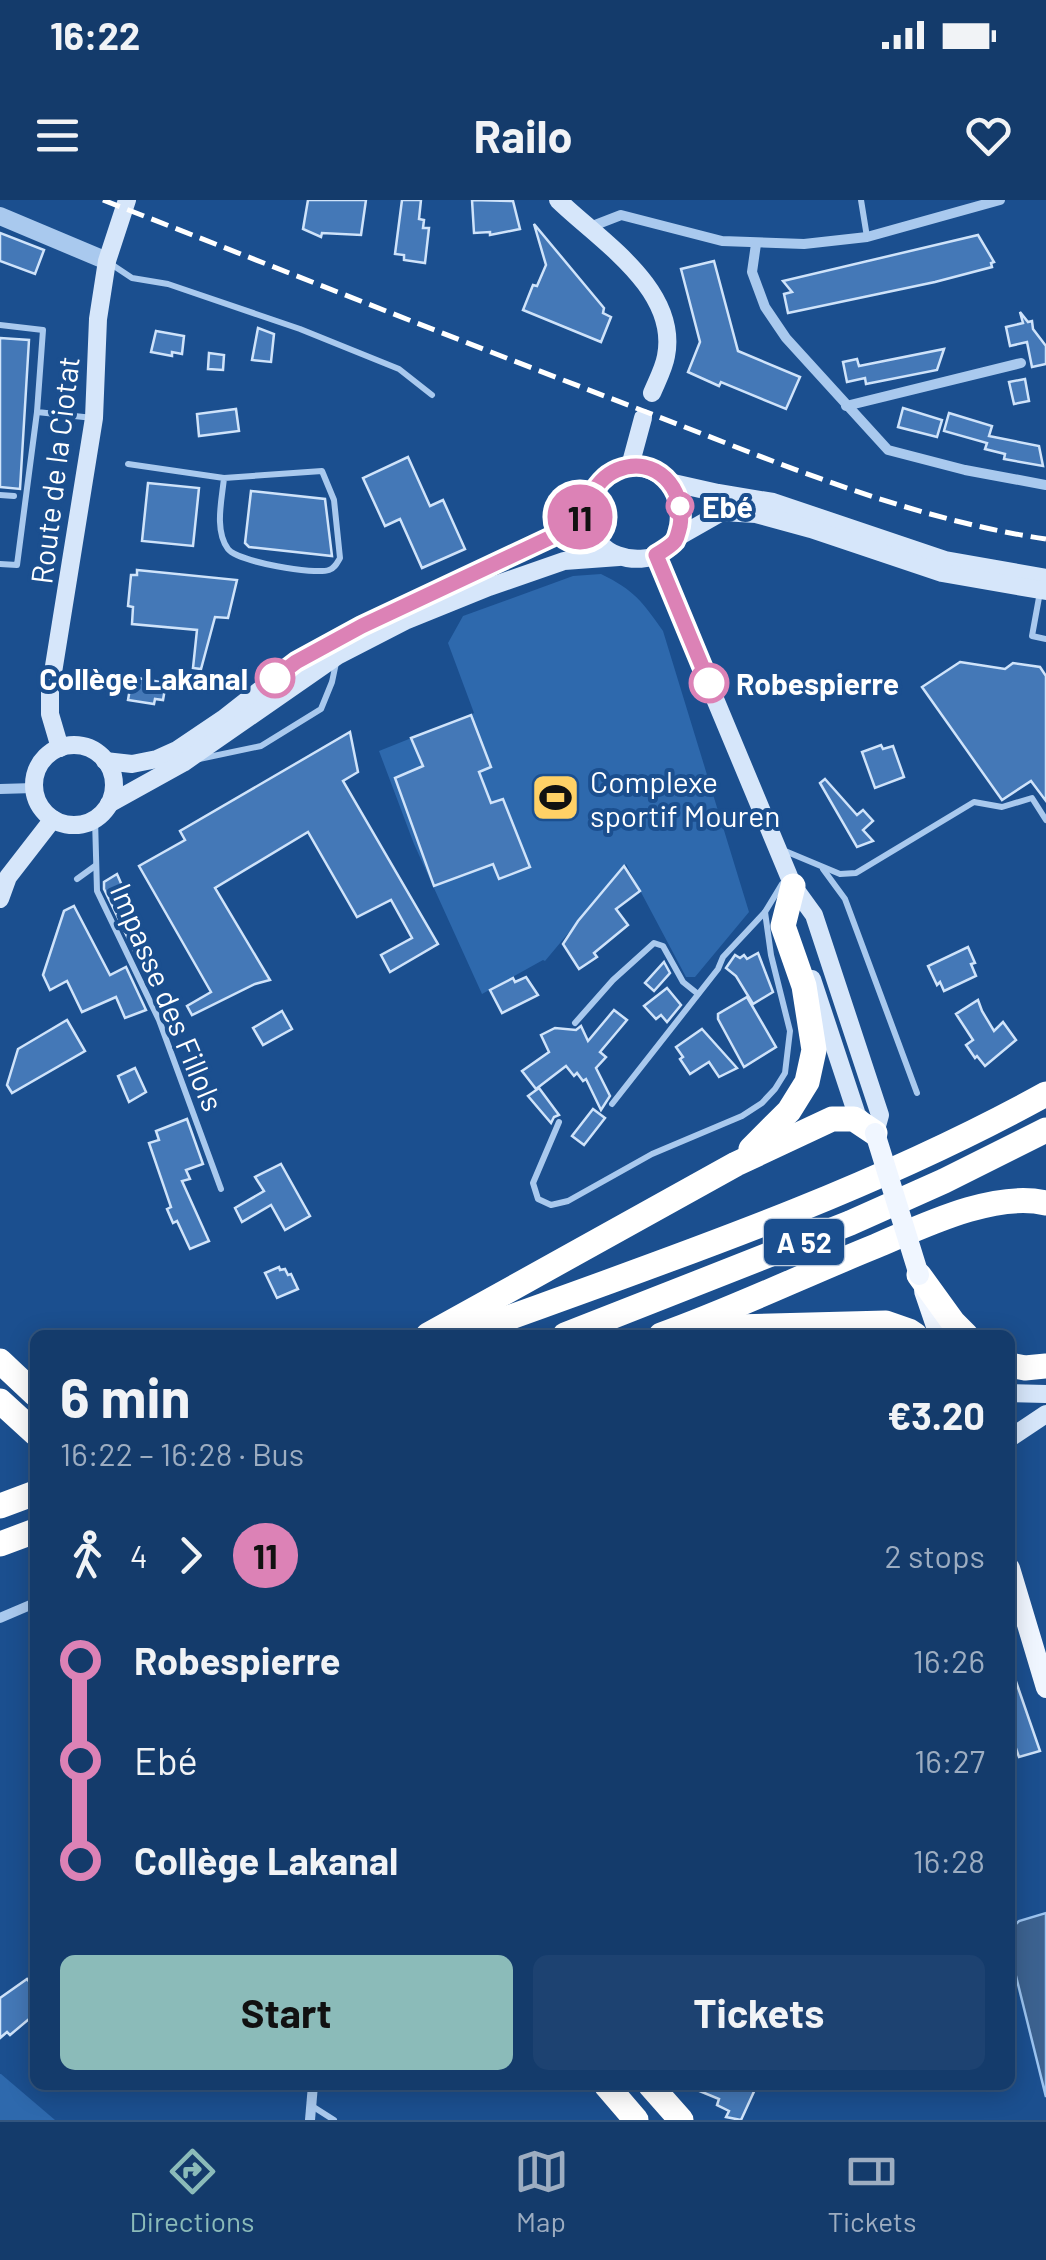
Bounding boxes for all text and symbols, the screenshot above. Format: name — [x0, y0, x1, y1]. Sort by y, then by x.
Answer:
text: 16:22 — [50, 12, 140, 58]
icon: menu — [30, 108, 85, 163]
text: Railo — [474, 108, 572, 162]
icon: heart — [961, 108, 1016, 163]
street label: Route de la Ciotat — [22, 354, 86, 586]
line badge: 11 — [535, 484, 625, 550]
place label: Ebé — [702, 488, 753, 524]
marker: Ebé — [667, 493, 693, 519]
text: 11 — [567, 496, 593, 538]
marker: Collège Lakanal — [256, 659, 294, 697]
place label: Collège Lakanal — [39, 660, 248, 696]
marker: Robespierre — [690, 664, 728, 702]
place label: Robespierre — [736, 665, 899, 701]
place label: Complexe sportif Mouren — [590, 763, 781, 833]
sports icon: Complexe sportif Mouren — [529, 772, 581, 824]
street label: Impasse des Fillols — [104, 878, 232, 1116]
road number: A 52 — [764, 1219, 844, 1265]
text: 6 min — [60, 1363, 191, 1429]
text: €3.20 — [887, 1392, 985, 1438]
text: 16:22 – 16:28 · Bus — [60, 1434, 304, 1472]
icon: walk — [60, 1528, 115, 1583]
icon: forward — [163, 1528, 218, 1583]
text: 11 — [253, 1534, 278, 1576]
text: 4 — [130, 1536, 148, 1574]
text: 2 stops — [884, 1536, 985, 1574]
text: Robespierre — [134, 1637, 341, 1683]
text: 16:26 — [913, 1641, 985, 1679]
text: Ebé — [134, 1737, 198, 1783]
text: 16:27 — [914, 1741, 985, 1779]
text: Collège Lakanal — [134, 1837, 398, 1883]
text: 16:28 — [913, 1841, 985, 1879]
button: Start — [60, 1955, 513, 2070]
button: Tickets — [533, 1955, 985, 2070]
tab: Directions — [129, 2144, 255, 2238]
tab: Map — [514, 2144, 569, 2238]
tab: Tickets — [827, 2144, 917, 2238]

